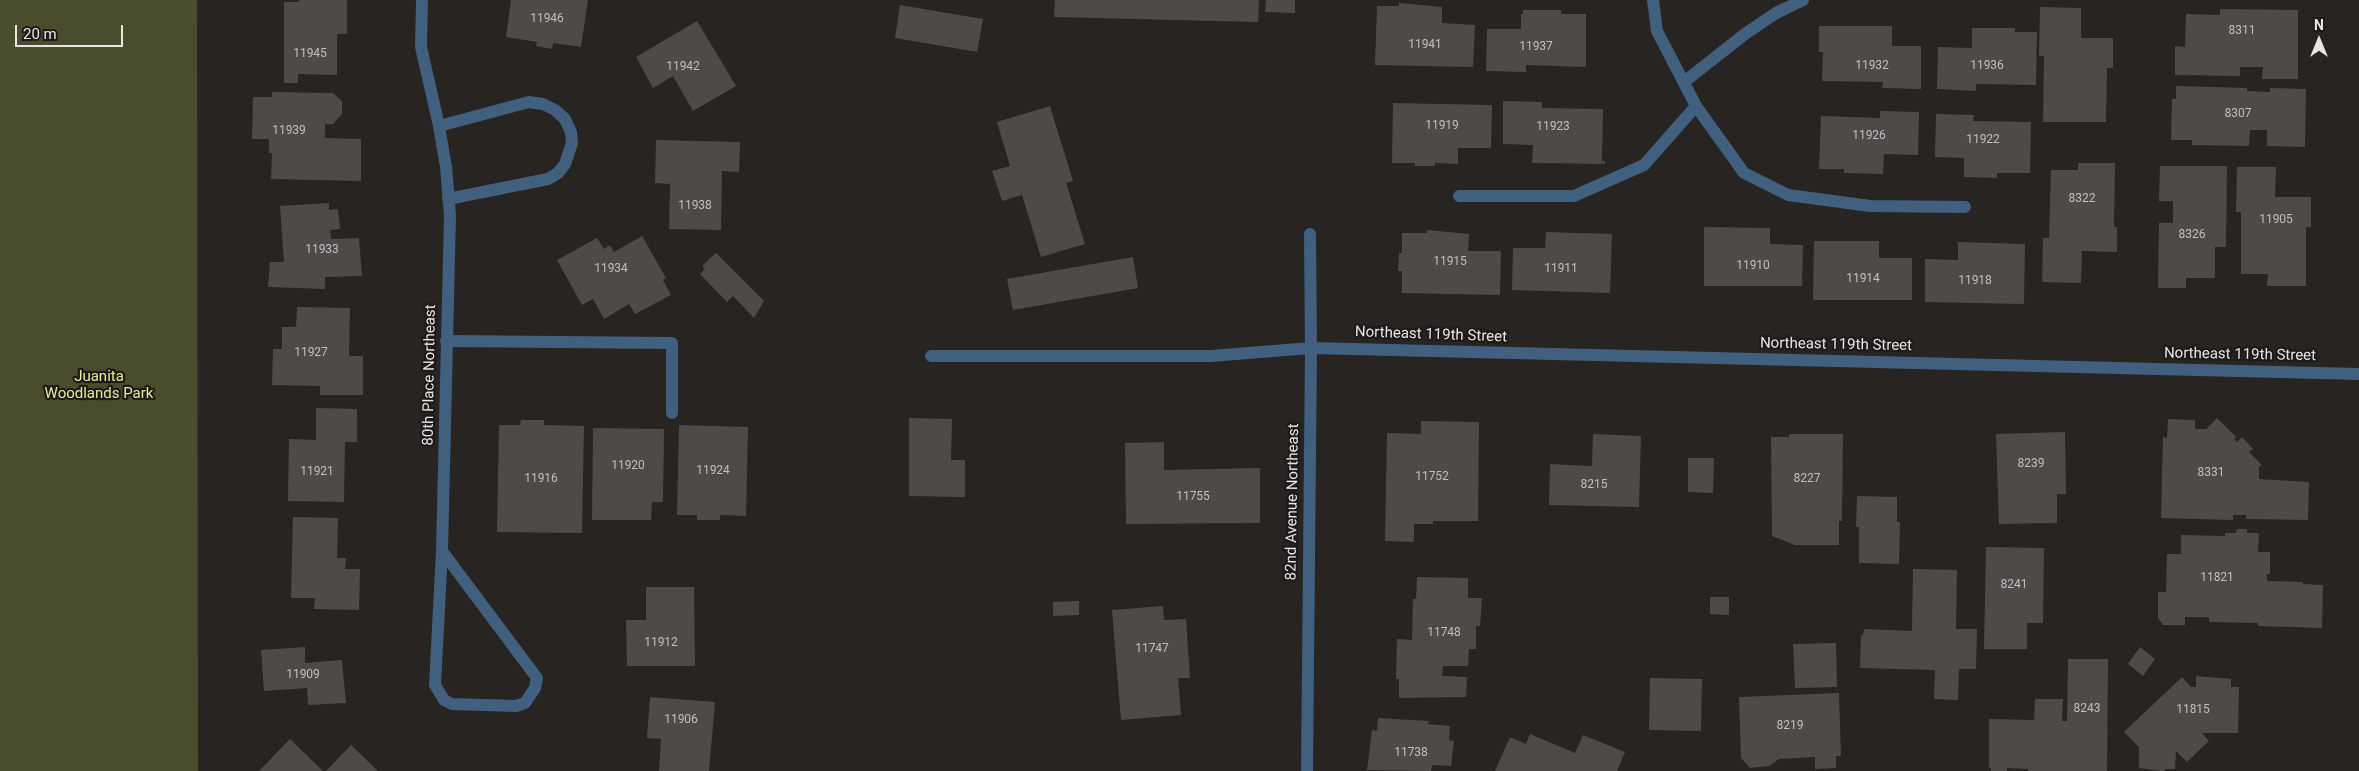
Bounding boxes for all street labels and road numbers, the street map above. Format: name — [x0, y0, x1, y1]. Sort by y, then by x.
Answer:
street label: 80th Place Northeast — [420, 304, 440, 446]
street label: Northeast 119th Street — [1355, 323, 1507, 347]
street label: Northeast 119th Street — [1760, 335, 1912, 355]
street label: Northeast 119th Street — [2164, 345, 2316, 365]
street label: 82nd Avenue Northeast — [1283, 423, 1303, 581]

